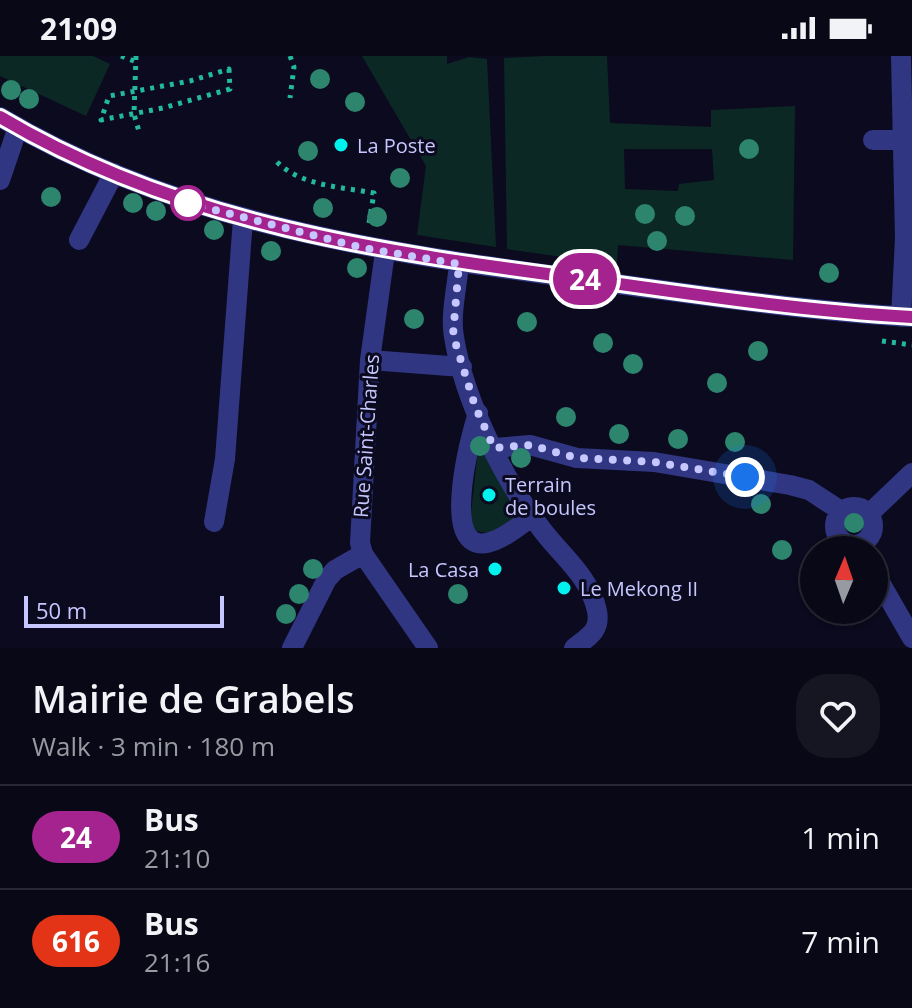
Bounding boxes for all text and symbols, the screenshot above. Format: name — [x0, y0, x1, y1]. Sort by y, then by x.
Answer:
text: 21:09 — [40, 8, 117, 49]
place label: La Poste — [357, 132, 436, 159]
marker: La Poste — [332, 136, 350, 154]
unlabelled marker — [171, 186, 205, 220]
line badge: 24 — [549, 253, 621, 305]
text: 24 — [569, 260, 601, 298]
street label: Rue Saint-Charles — [347, 353, 385, 519]
your location — [725, 457, 765, 497]
place label: Terrain de boules — [505, 471, 596, 521]
marker: Terrain de boules — [480, 486, 498, 504]
north arrow — [800, 536, 888, 624]
map controls — [800, 536, 888, 624]
place label: La Casa — [408, 556, 479, 583]
marker: La Casa — [486, 560, 504, 578]
place label: Le Mekong II — [580, 575, 698, 602]
marker: Le Mekong II — [555, 579, 573, 597]
scale bar — [24, 592, 224, 628]
text: 50 m — [36, 595, 87, 625]
text: Mairie de Grabels — [32, 672, 355, 724]
button: heart — [796, 674, 880, 758]
text: Walk · 3 min · 180 m — [32, 728, 275, 764]
text: Bus — [144, 799, 199, 840]
text: 1 min — [801, 817, 880, 858]
text: 24 — [60, 818, 92, 856]
text: 21:10 — [144, 840, 210, 876]
text: Bus — [144, 903, 199, 944]
text: 7 min — [801, 921, 880, 962]
text: 616 — [52, 922, 100, 960]
text: 21:16 — [144, 944, 210, 980]

